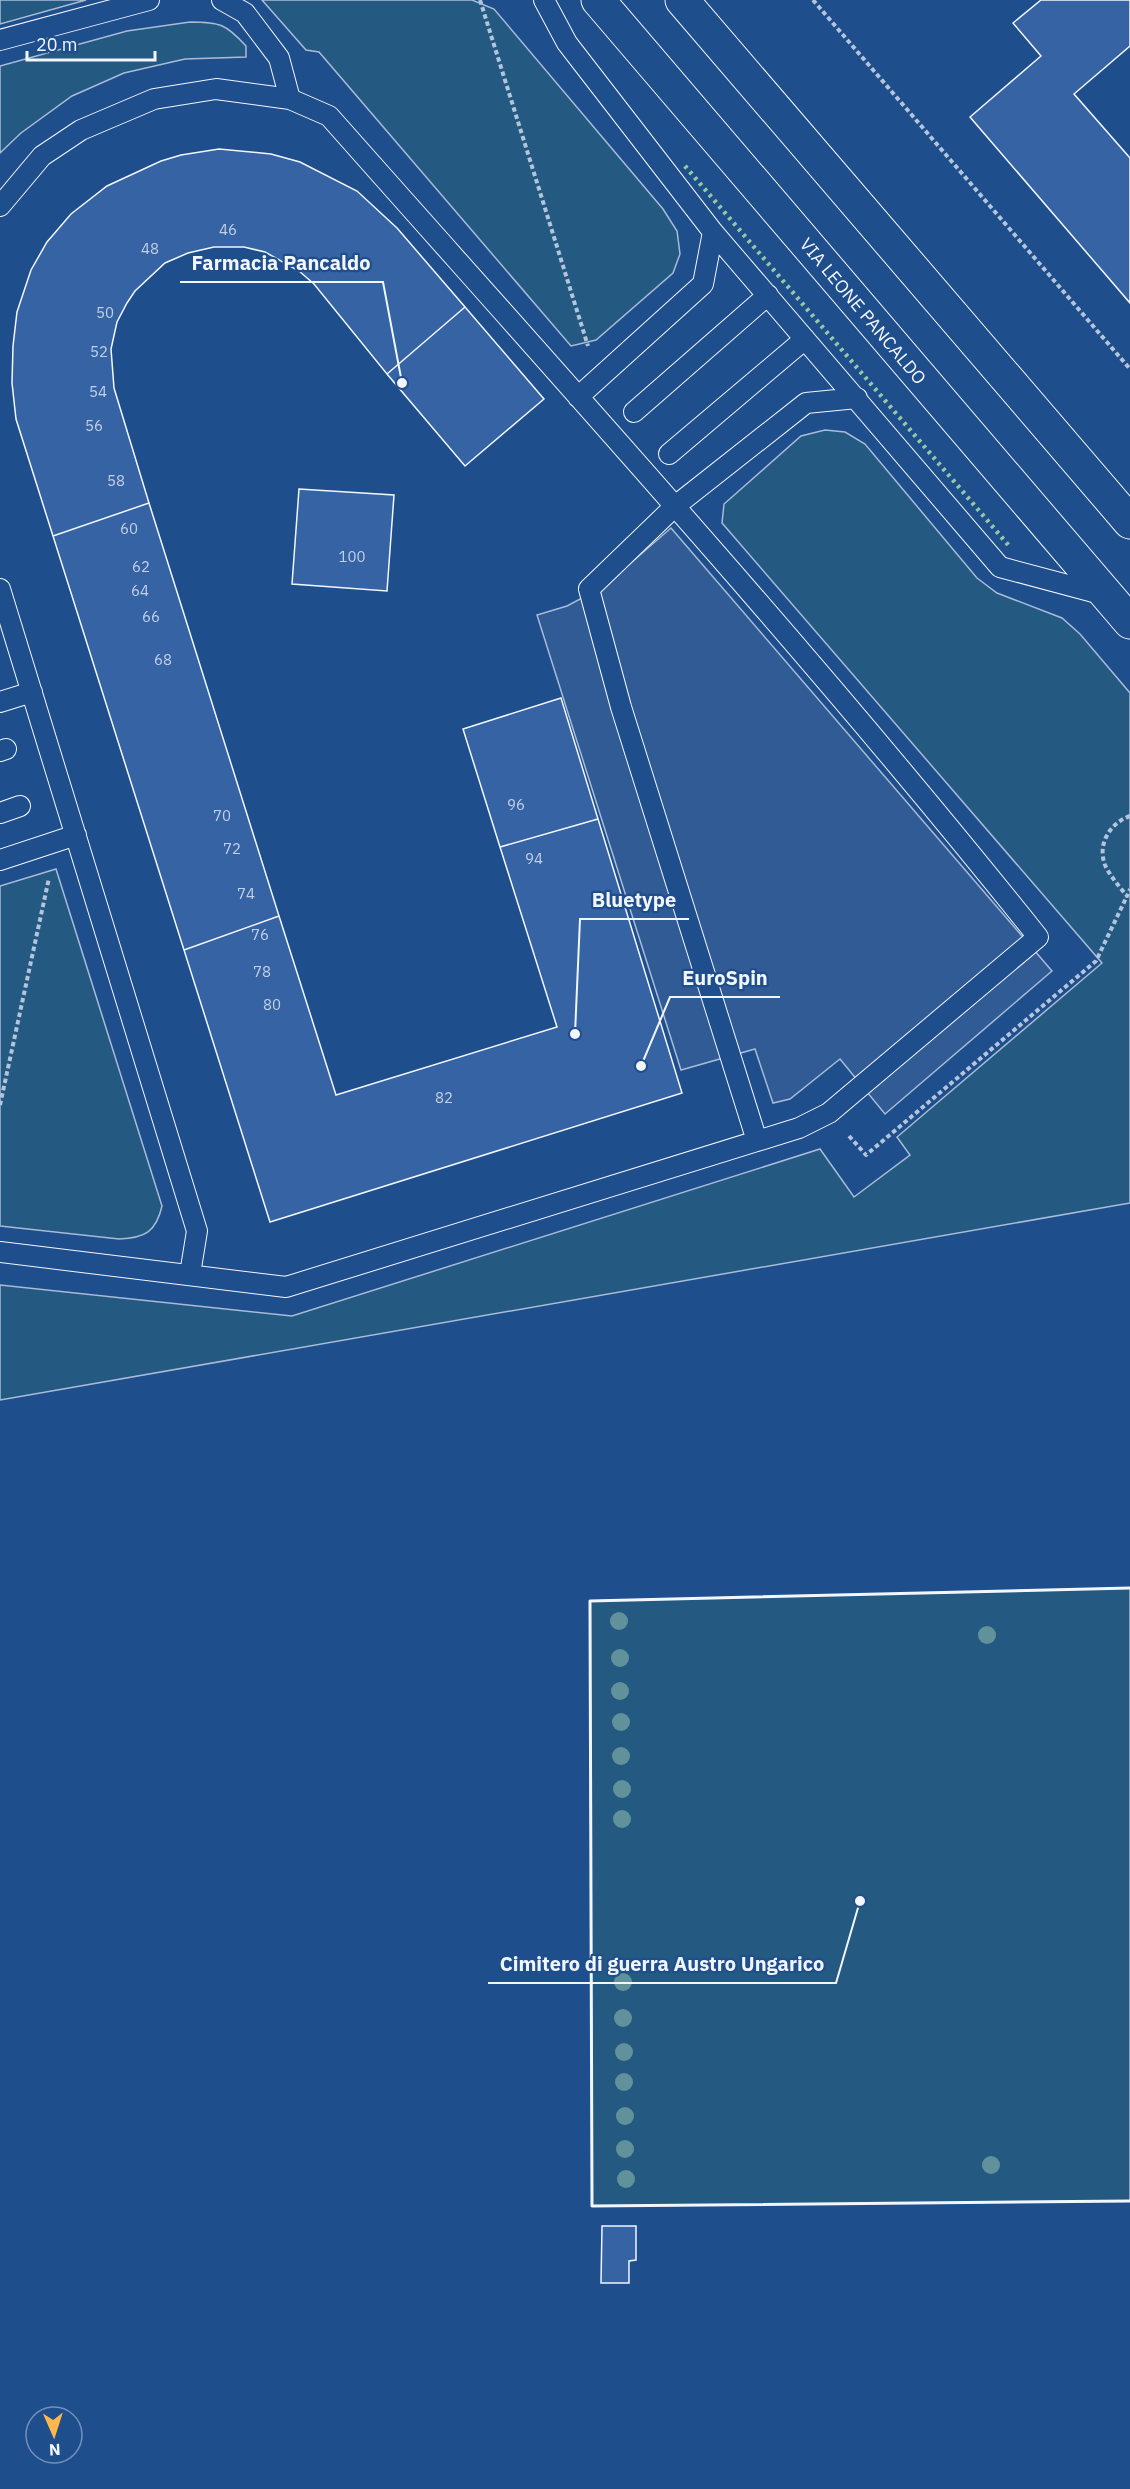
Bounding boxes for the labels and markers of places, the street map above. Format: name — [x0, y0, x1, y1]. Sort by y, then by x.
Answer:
callout: Farmacia Pancaldo — [180, 244, 383, 282]
callout: Bluetype — [580, 881, 689, 919]
callout: EuroSpin — [670, 959, 780, 997]
callout: Cimitero di guerra Austro Ungarico — [488, 1945, 836, 1983]

